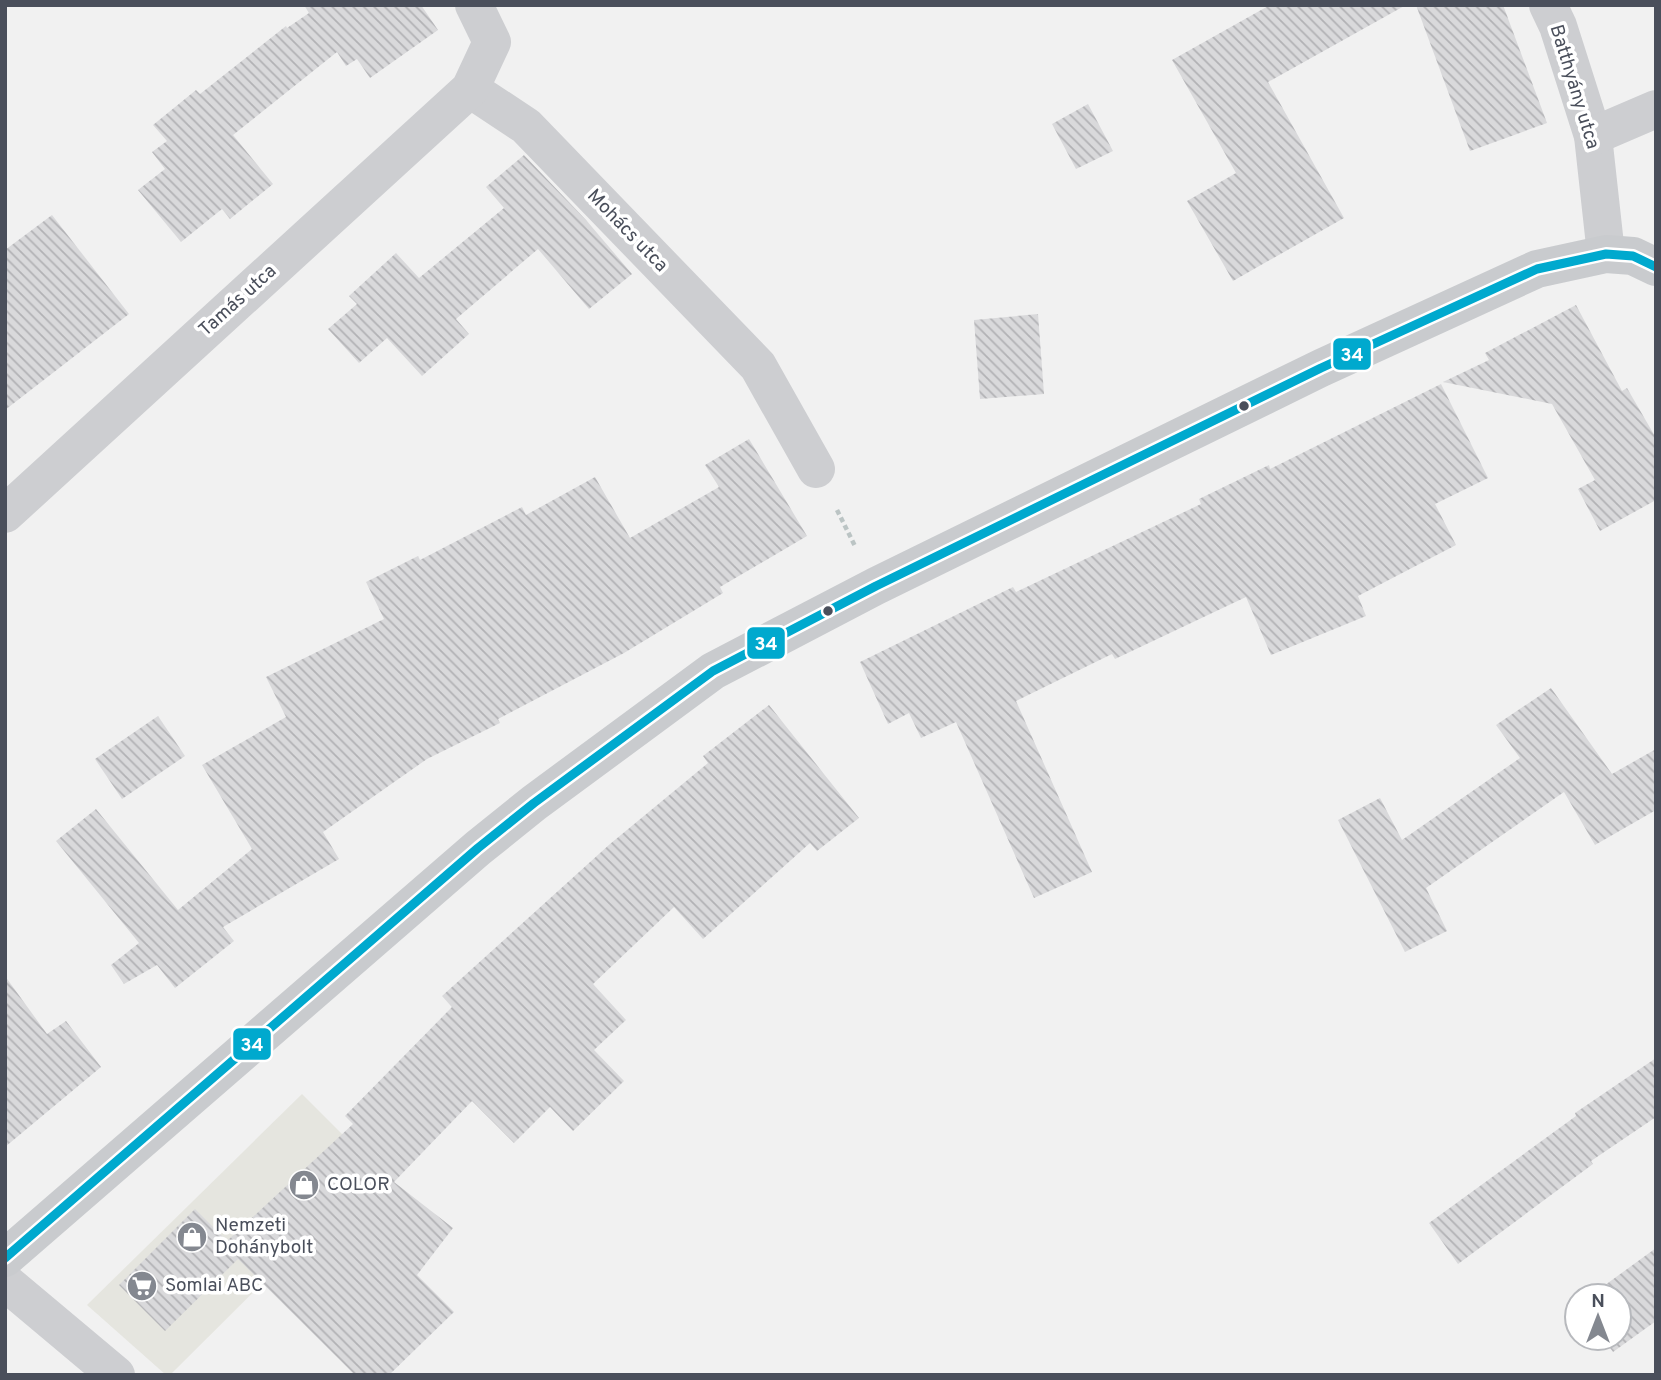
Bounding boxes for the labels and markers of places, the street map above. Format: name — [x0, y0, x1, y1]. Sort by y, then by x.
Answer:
unlabelled marker — [1237, 399, 1251, 413]
unlabelled marker — [821, 604, 835, 618]
shop icon: COLOR — [287, 1168, 321, 1202]
place label: COLOR — [327, 1173, 390, 1197]
place label: Nemzeti Dohánybolt — [215, 1214, 314, 1260]
shop icon: Nemzeti Dohánybolt — [175, 1220, 209, 1254]
supermarket icon: Somlai ABC — [125, 1269, 159, 1303]
place label: Somlai ABC — [165, 1274, 263, 1298]

